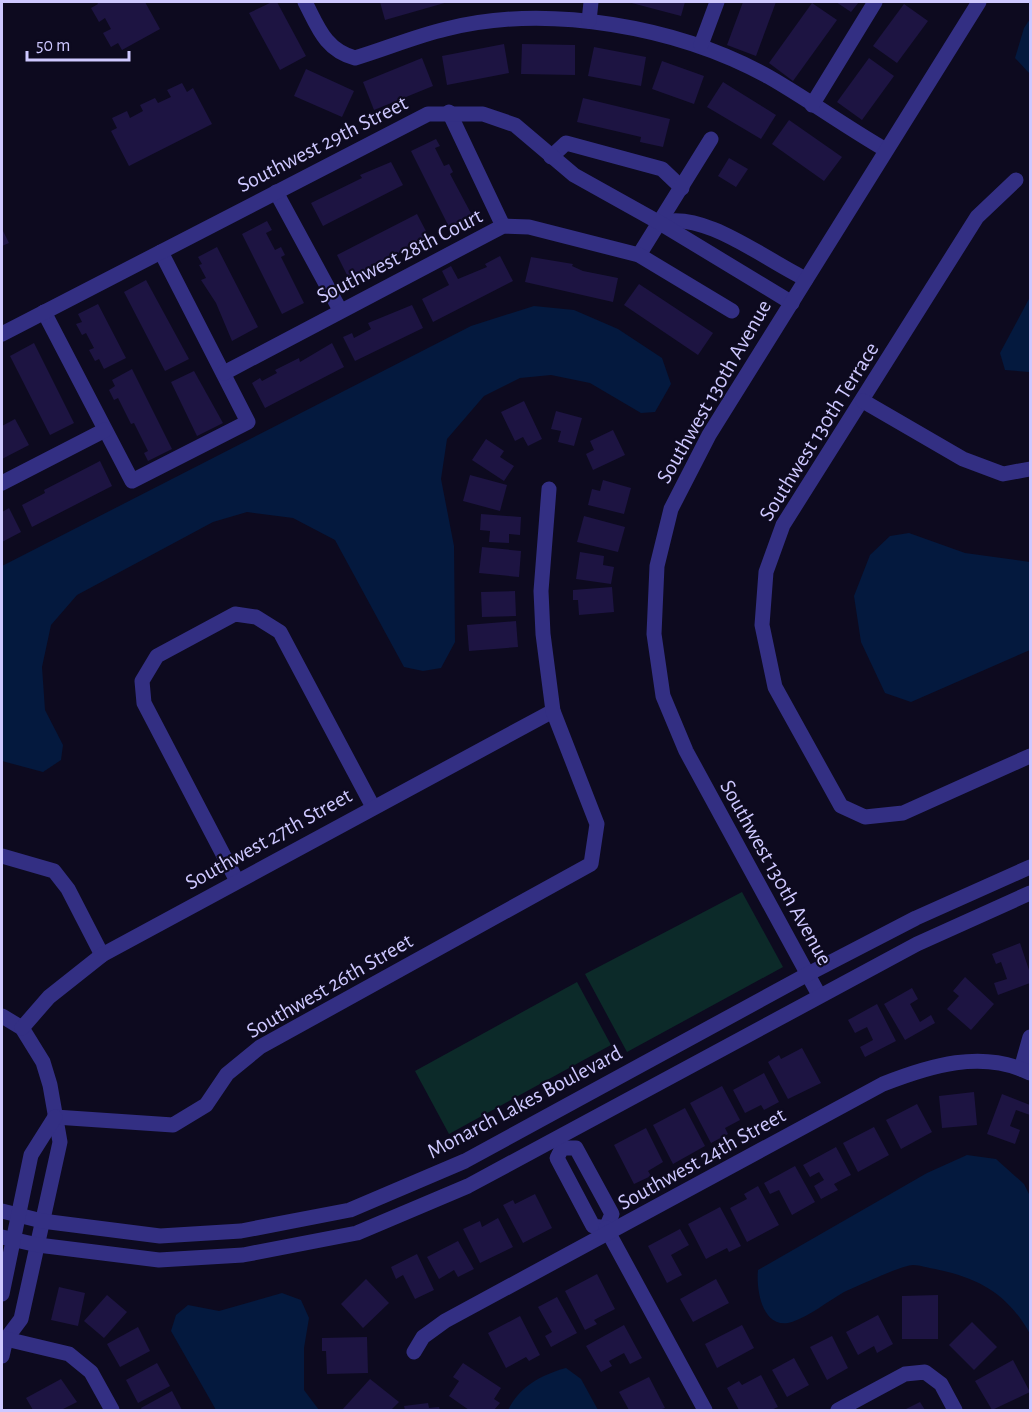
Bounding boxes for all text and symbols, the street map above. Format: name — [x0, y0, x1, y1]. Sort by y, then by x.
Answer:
scale bar — [27, 24, 129, 62]
text: 50 m — [36, 37, 70, 55]
street label: Southwest 29th Street — [234, 91, 411, 196]
street label: Southwest 28th Court — [313, 205, 486, 307]
street label: Southwest 130th Avenue — [652, 296, 775, 487]
street label: Southwest 130th Terrace — [755, 338, 883, 525]
street label: Southwest 130th Avenue — [716, 776, 836, 969]
street label: Southwest 27th Street — [182, 784, 355, 894]
street label: Southwest 26th Street — [243, 929, 416, 1042]
street label: Monarch Lakes Boulevard — [424, 1041, 625, 1163]
street label: Southwest 24th Street — [614, 1104, 789, 1214]

